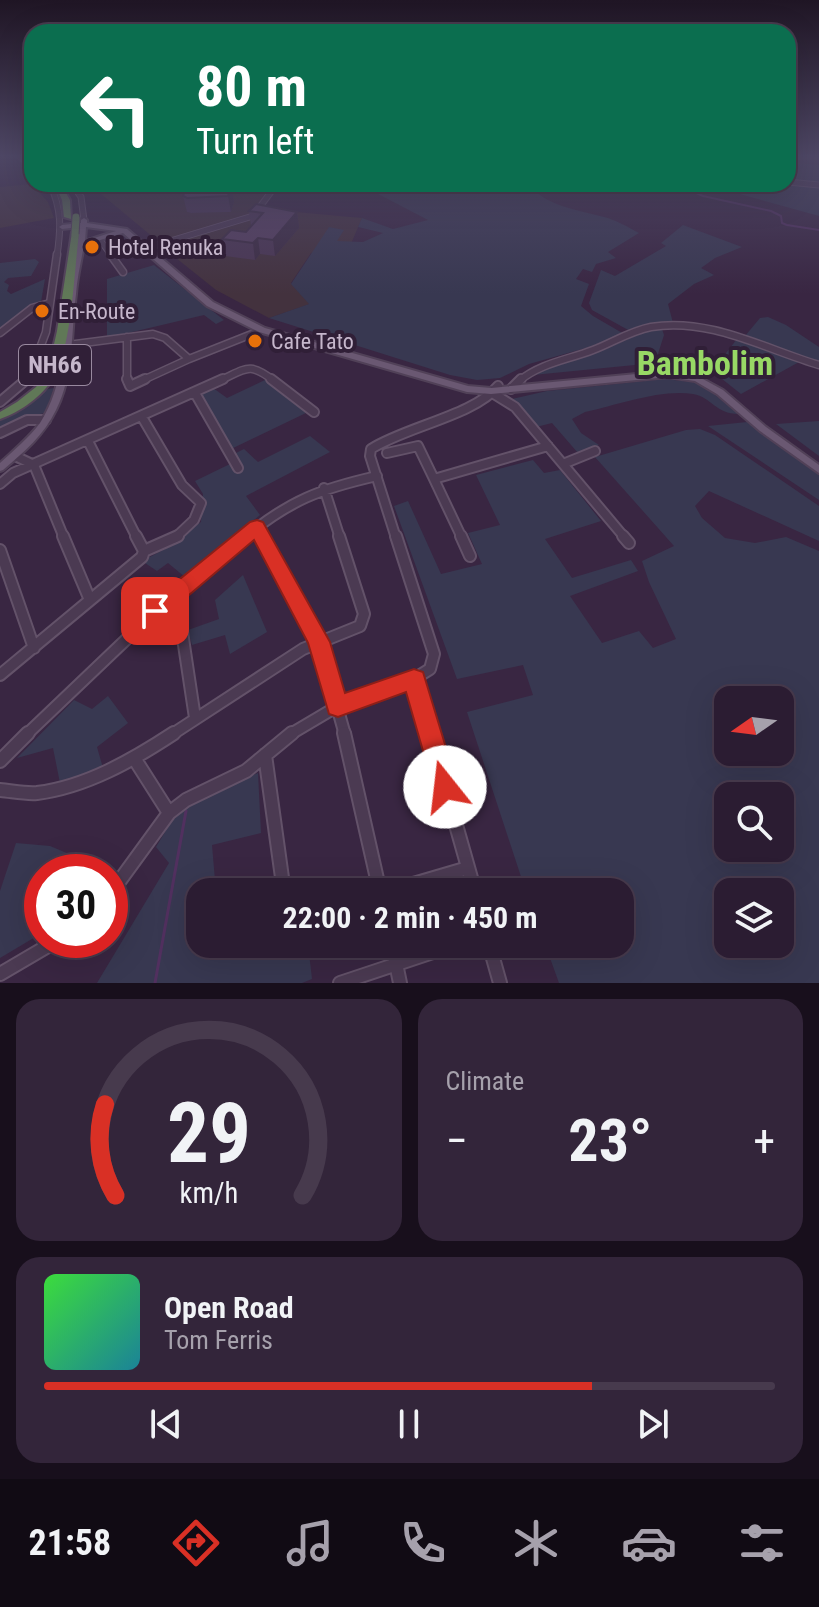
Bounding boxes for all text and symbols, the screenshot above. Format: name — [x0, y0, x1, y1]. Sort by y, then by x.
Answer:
text: 80 m — [196, 54, 307, 120]
icon: left — [64, 56, 168, 160]
text: Turn left — [196, 121, 314, 163]
place label: Hotel Renuka — [108, 235, 223, 260]
marker: Hotel Renuka — [83, 238, 101, 256]
place label: En-Route — [58, 299, 135, 324]
marker: En-Route — [33, 302, 51, 320]
place label: Cafe Tato — [271, 329, 354, 354]
marker: Cafe Tato — [246, 332, 264, 350]
district label: Bambolim — [637, 343, 773, 383]
road number: NH66 — [19, 345, 91, 385]
pin — [121, 577, 189, 645]
icon: arrive — [133, 589, 177, 633]
north arrow — [714, 686, 794, 766]
map controls — [714, 686, 794, 958]
position arrow — [403, 745, 487, 829]
button: search — [714, 782, 794, 862]
speed limit sign: 30 — [24, 854, 128, 958]
button: layers — [714, 878, 794, 958]
text: 22:00 · 2 min · 450 m — [283, 900, 537, 935]
text: Climate — [446, 1066, 524, 1096]
text: 29 — [167, 1085, 251, 1182]
text: 23° — [568, 1105, 652, 1176]
text: − — [446, 1115, 468, 1167]
text: + — [753, 1115, 775, 1167]
text: km/h — [179, 1176, 238, 1210]
text: Open Road — [164, 1290, 294, 1325]
text: Tom Ferris — [164, 1325, 273, 1355]
icon: previous — [144, 1402, 188, 1446]
icon: pause — [387, 1402, 431, 1446]
icon: next — [631, 1402, 675, 1446]
icon: directions — [168, 1515, 224, 1571]
icon: music — [282, 1515, 338, 1571]
icon: phone — [395, 1515, 451, 1571]
icon: climate — [508, 1515, 564, 1571]
icon: car — [621, 1515, 677, 1571]
icon: filters — [734, 1515, 790, 1571]
text: 21:58 — [29, 1522, 111, 1564]

